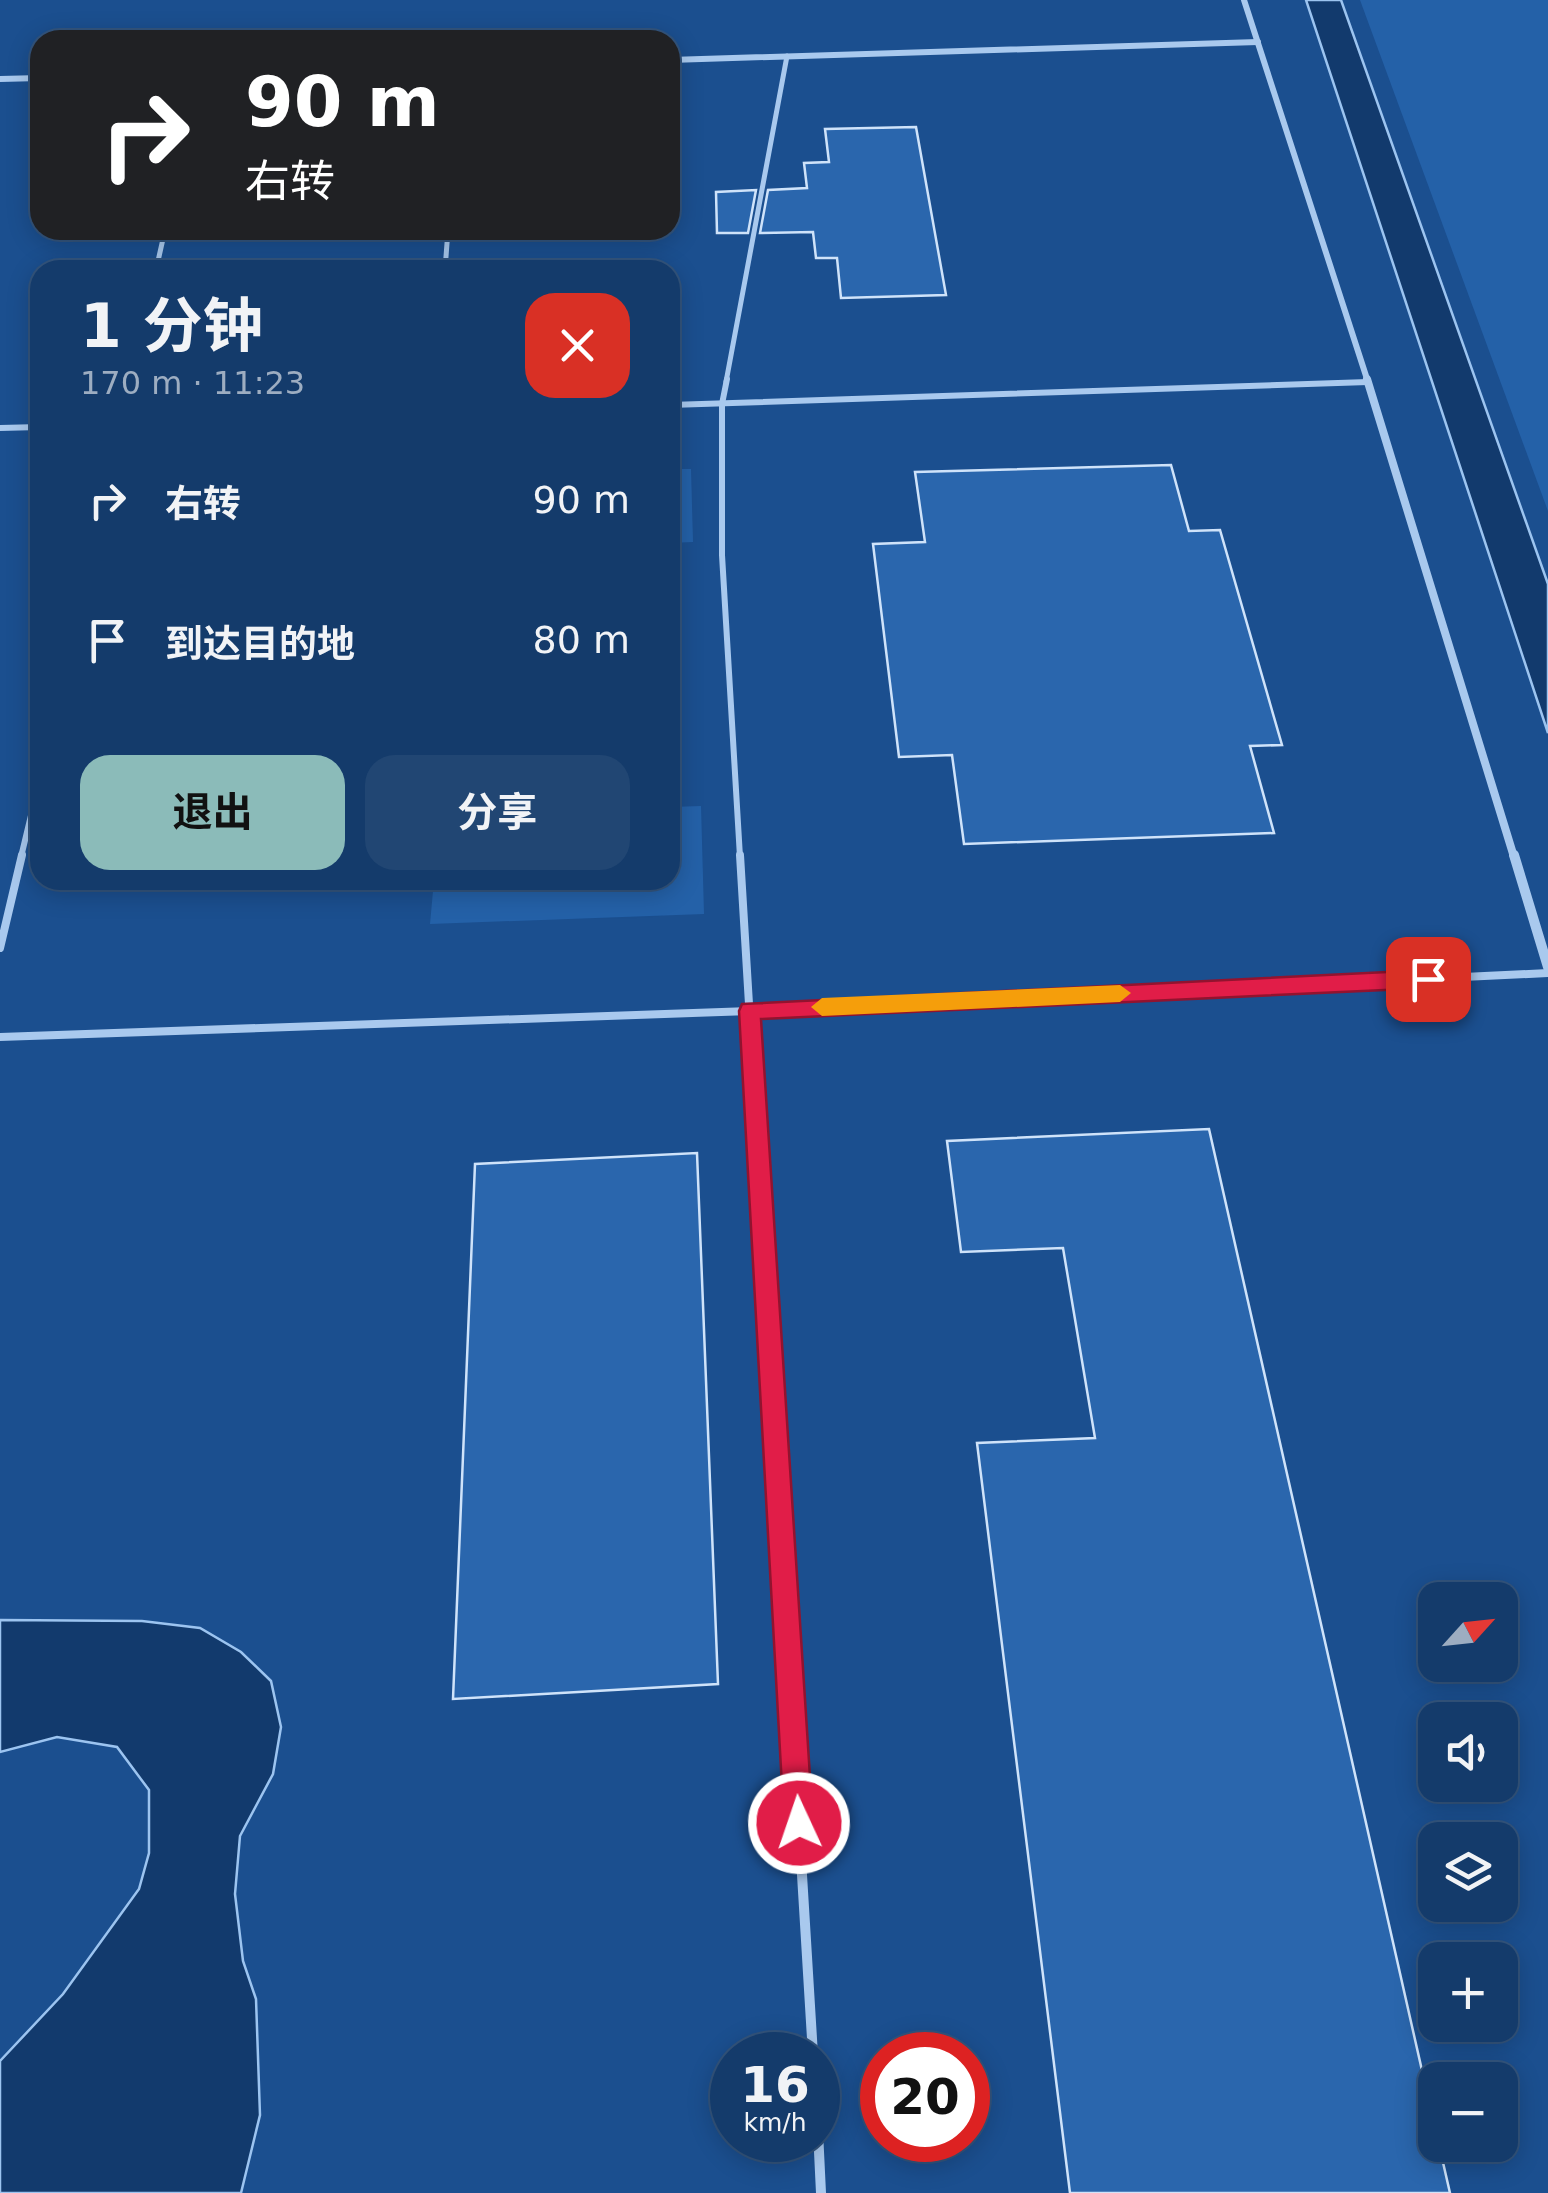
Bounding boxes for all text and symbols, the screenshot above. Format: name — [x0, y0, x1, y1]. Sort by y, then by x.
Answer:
text: 90 m — [245, 61, 440, 143]
icon: right — [80, 70, 210, 200]
text: 右转 — [245, 155, 335, 208]
text: 1 分钟 — [80, 291, 263, 361]
button: close — [525, 293, 630, 398]
text: 170 m · 11:23 — [80, 364, 305, 402]
icon: right — [80, 473, 135, 528]
text: 90 m — [533, 478, 630, 522]
text: 右转 — [165, 482, 241, 526]
icon: arrive — [80, 613, 135, 668]
text: 80 m — [533, 618, 630, 662]
text: 到达目的地 — [165, 622, 355, 666]
button: 退出 — [80, 755, 345, 870]
button: 分享 — [365, 755, 630, 870]
pin — [1386, 937, 1471, 1022]
icon: arrive — [1401, 952, 1456, 1007]
north arrow — [1418, 1582, 1518, 1682]
map controls — [1418, 1582, 1518, 2162]
button: sound — [1418, 1702, 1518, 1802]
position arrow — [747, 1771, 851, 1875]
button: layers — [1418, 1822, 1518, 1922]
button: + — [1418, 1942, 1518, 2042]
speed limit sign: 20 — [860, 2032, 990, 2162]
text: 16 — [740, 2056, 810, 2114]
button: − — [1418, 2062, 1518, 2162]
text: km/h — [743, 2108, 807, 2137]

